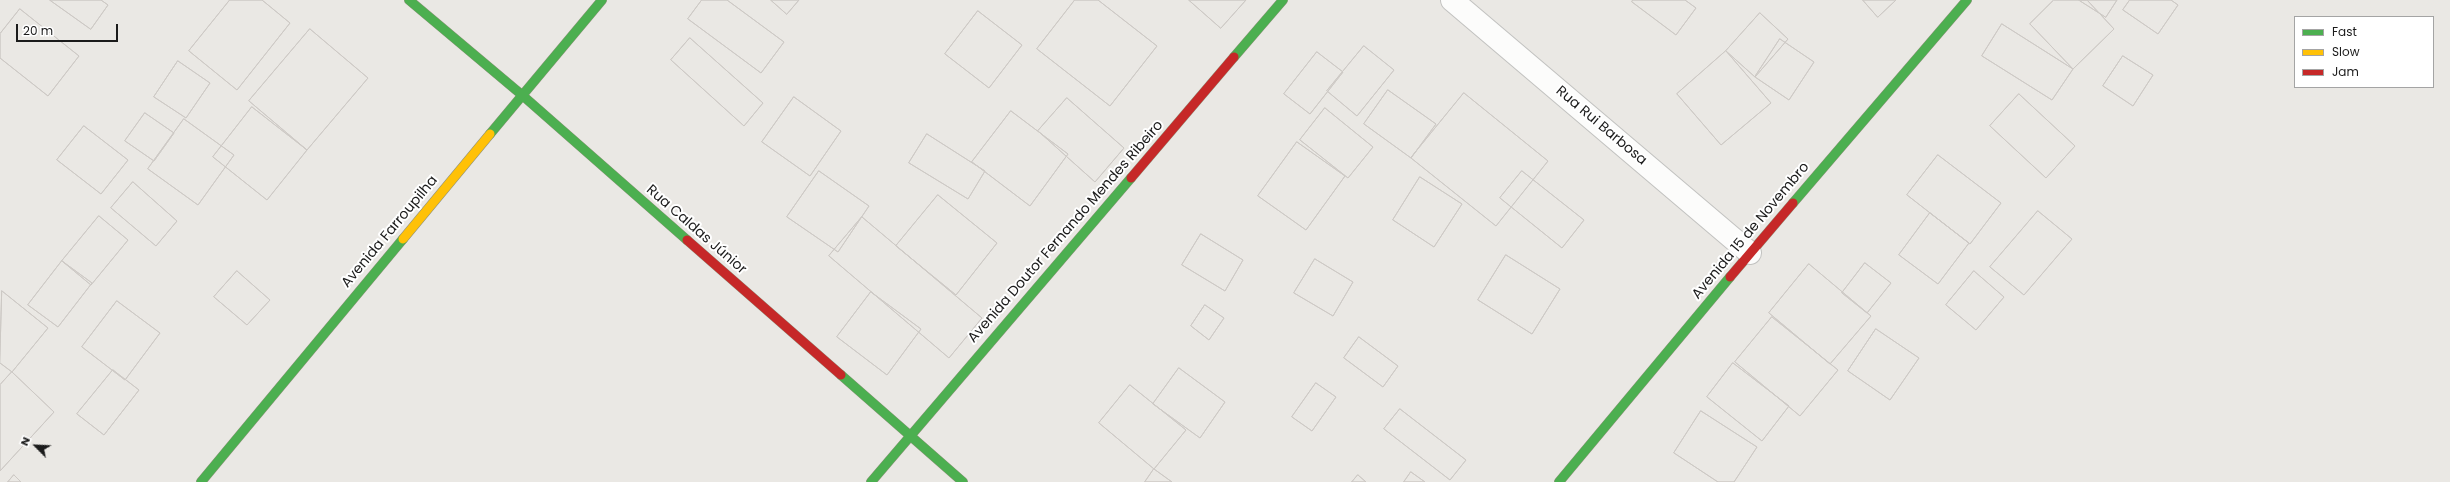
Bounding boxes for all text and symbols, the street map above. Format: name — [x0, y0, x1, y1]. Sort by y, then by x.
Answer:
scale bar — [18, 16, 120, 42]
legend — [2294, 16, 2434, 88]
text: 20 m — [23, 22, 53, 39]
text: Fast — [2332, 23, 2357, 40]
text: Slow — [2332, 43, 2360, 60]
text: Jam — [2332, 63, 2359, 80]
street label: Rua Rui Barbosa — [1552, 83, 1650, 169]
street label: Avenida Doutor Fernando Mendes Ribeiro — [965, 117, 1167, 347]
street label: Avenida 15 de Novembro — [1689, 159, 1813, 303]
street label: Avenida Farroupilha — [338, 173, 442, 291]
street label: Rua Caldas Júnior — [642, 182, 750, 278]
north arrow — [16, 426, 56, 466]
text: N — [16, 434, 34, 448]

